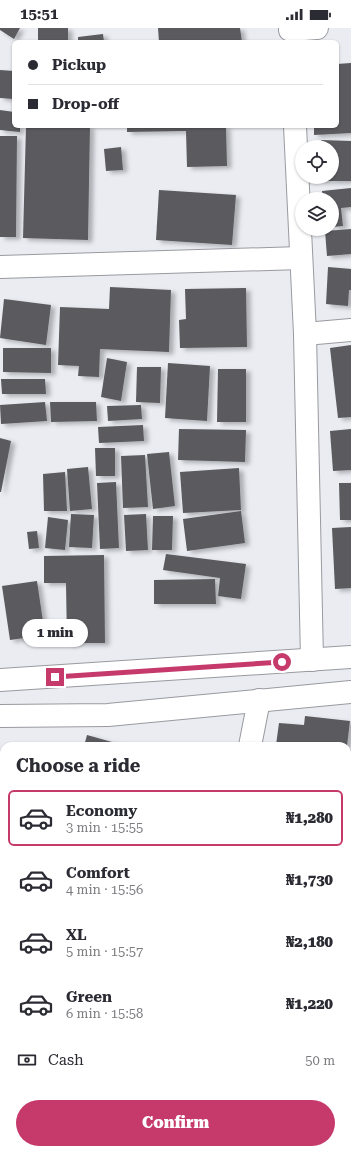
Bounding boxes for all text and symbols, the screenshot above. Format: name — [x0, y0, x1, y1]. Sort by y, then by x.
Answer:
text: 15:51 — [20, 5, 58, 23]
text: Pickup — [52, 56, 106, 74]
text: Drop-off — [52, 95, 119, 113]
map controls — [295, 140, 339, 236]
button: locate — [295, 140, 339, 184]
button: layers — [295, 192, 339, 236]
callout: 1 min — [22, 619, 88, 647]
text: 1 min — [37, 625, 73, 640]
route start — [273, 653, 291, 671]
route end — [46, 668, 64, 686]
text: Choose a ride — [16, 755, 140, 776]
icon: car — [18, 800, 54, 836]
text: Economy — [66, 802, 137, 820]
text: ₦1,280 — [286, 809, 333, 827]
text: 3 min · 15:55 — [66, 820, 143, 835]
icon: car — [18, 862, 54, 898]
text: Comfort — [66, 864, 130, 882]
text: ₦1,730 — [286, 871, 333, 889]
text: 4 min · 15:56 — [66, 882, 143, 897]
icon: car — [18, 924, 54, 960]
text: XL — [66, 926, 87, 944]
text: ₦2,180 — [286, 933, 333, 951]
text: 5 min · 15:57 — [66, 944, 143, 959]
icon: car — [18, 986, 54, 1022]
text: Green — [66, 988, 112, 1006]
text: ₦1,220 — [286, 995, 333, 1013]
text: 6 min · 15:58 — [66, 1006, 143, 1021]
icon: cash — [16, 1049, 38, 1071]
text: Cash — [48, 1051, 84, 1069]
text: 50 m — [305, 1053, 335, 1068]
button: Confirm — [16, 1100, 335, 1146]

